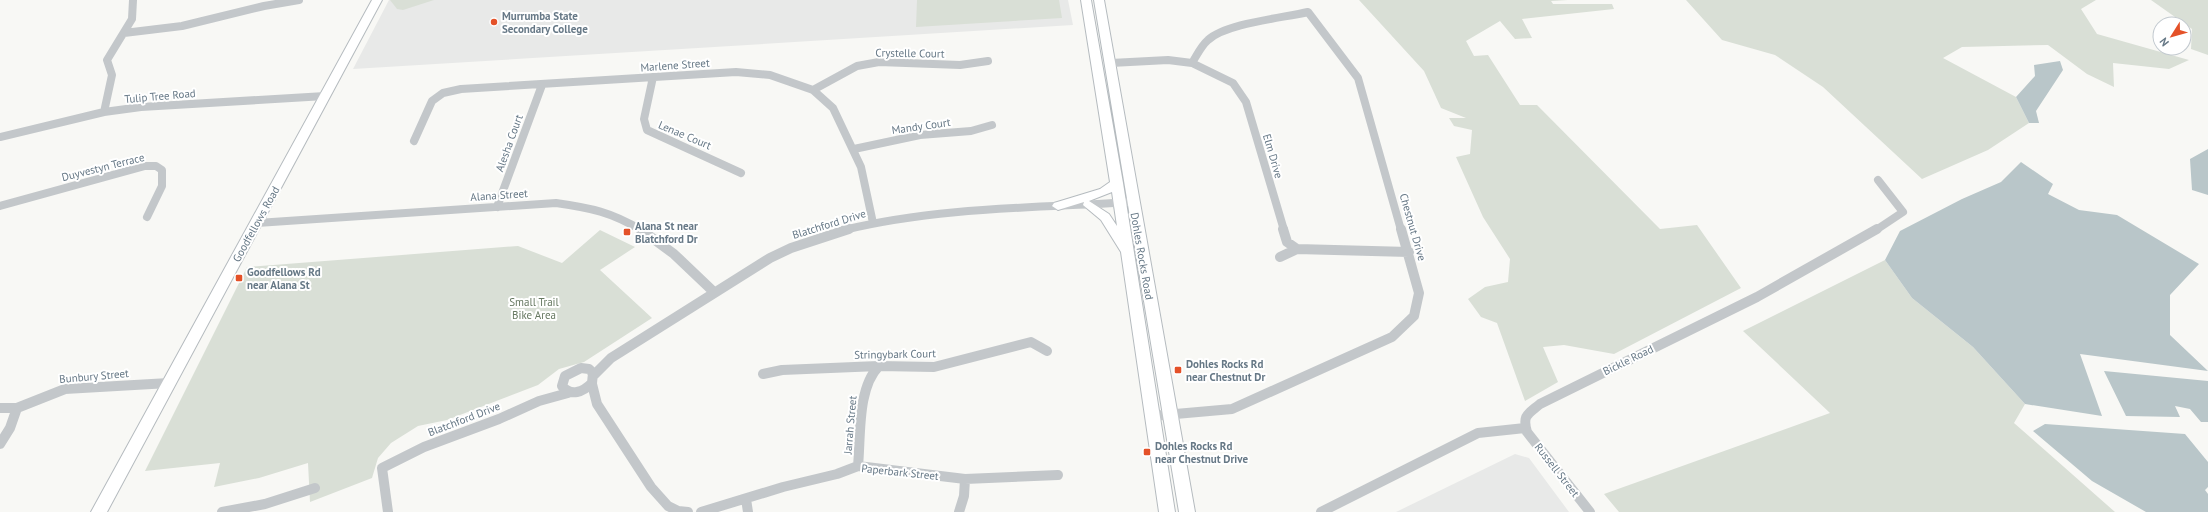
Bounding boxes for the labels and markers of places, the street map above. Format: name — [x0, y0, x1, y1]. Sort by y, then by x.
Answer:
place label: Murrumba State Secondary College — [502, 9, 588, 36]
marker: Murrumba State Secondary College — [489, 17, 499, 27]
place label: Alana St near Blatchford Dr — [635, 219, 698, 246]
marker: Alana St near Blatchford Dr — [622, 227, 632, 237]
place label: Goodfellows Rd near Alana St — [247, 265, 321, 292]
marker: Goodfellows Rd near Alana St — [234, 273, 244, 283]
place label: Dohles Rocks Rd near Chestnut Dr — [1186, 357, 1265, 384]
marker: Dohles Rocks Rd near Chestnut Dr — [1173, 365, 1183, 375]
place label: Dohles Rocks Rd near Chestnut Drive — [1155, 439, 1248, 466]
marker: Dohles Rocks Rd near Chestnut Drive — [1142, 447, 1152, 457]

